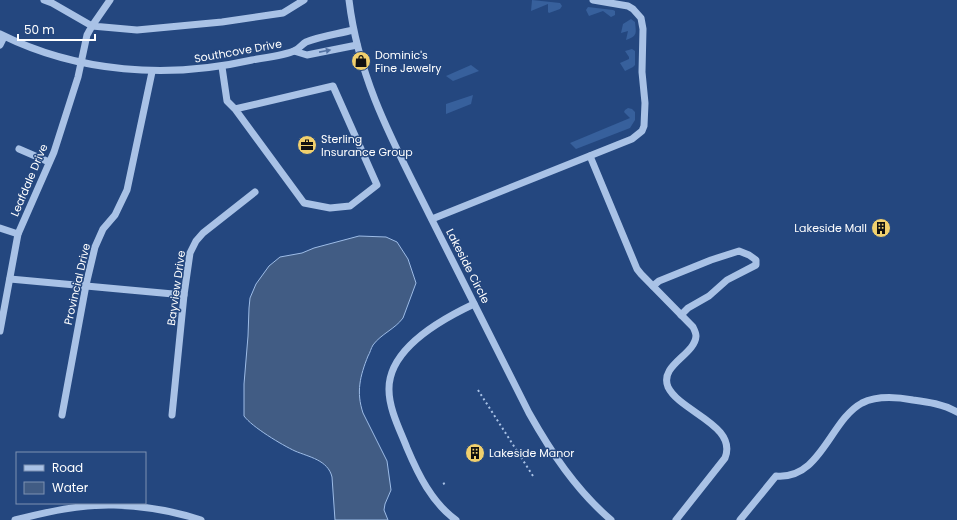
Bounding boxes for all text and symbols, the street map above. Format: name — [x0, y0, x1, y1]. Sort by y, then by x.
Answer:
scale bar — [18, 16, 95, 42]
text: 50 m — [24, 21, 55, 38]
street label: Southcove Drive — [193, 35, 283, 67]
place label: Dominic's Fine Jewelry — [375, 47, 442, 76]
one-way arrow — [319, 48, 332, 54]
shop icon: Dominic's Fine Jewelry — [350, 50, 372, 72]
place label: Sterling Insurance Group — [321, 131, 413, 160]
office icon: Sterling Insurance Group — [296, 134, 318, 156]
street label: Leafdale Drive — [6, 141, 52, 219]
building icon: Lakeside Mall — [870, 217, 892, 239]
place label: Lakeside Mall — [794, 220, 867, 236]
street label: Lakeside Circle — [442, 226, 494, 306]
street label: Provincial Drive — [60, 241, 94, 326]
street label: Bayview Drive — [163, 249, 189, 327]
building icon: Lakeside Manor — [464, 442, 486, 464]
place label: Lakeside Manor — [489, 445, 574, 461]
legend — [16, 452, 146, 504]
text: Road — [52, 459, 83, 476]
text: Water — [52, 479, 89, 496]

